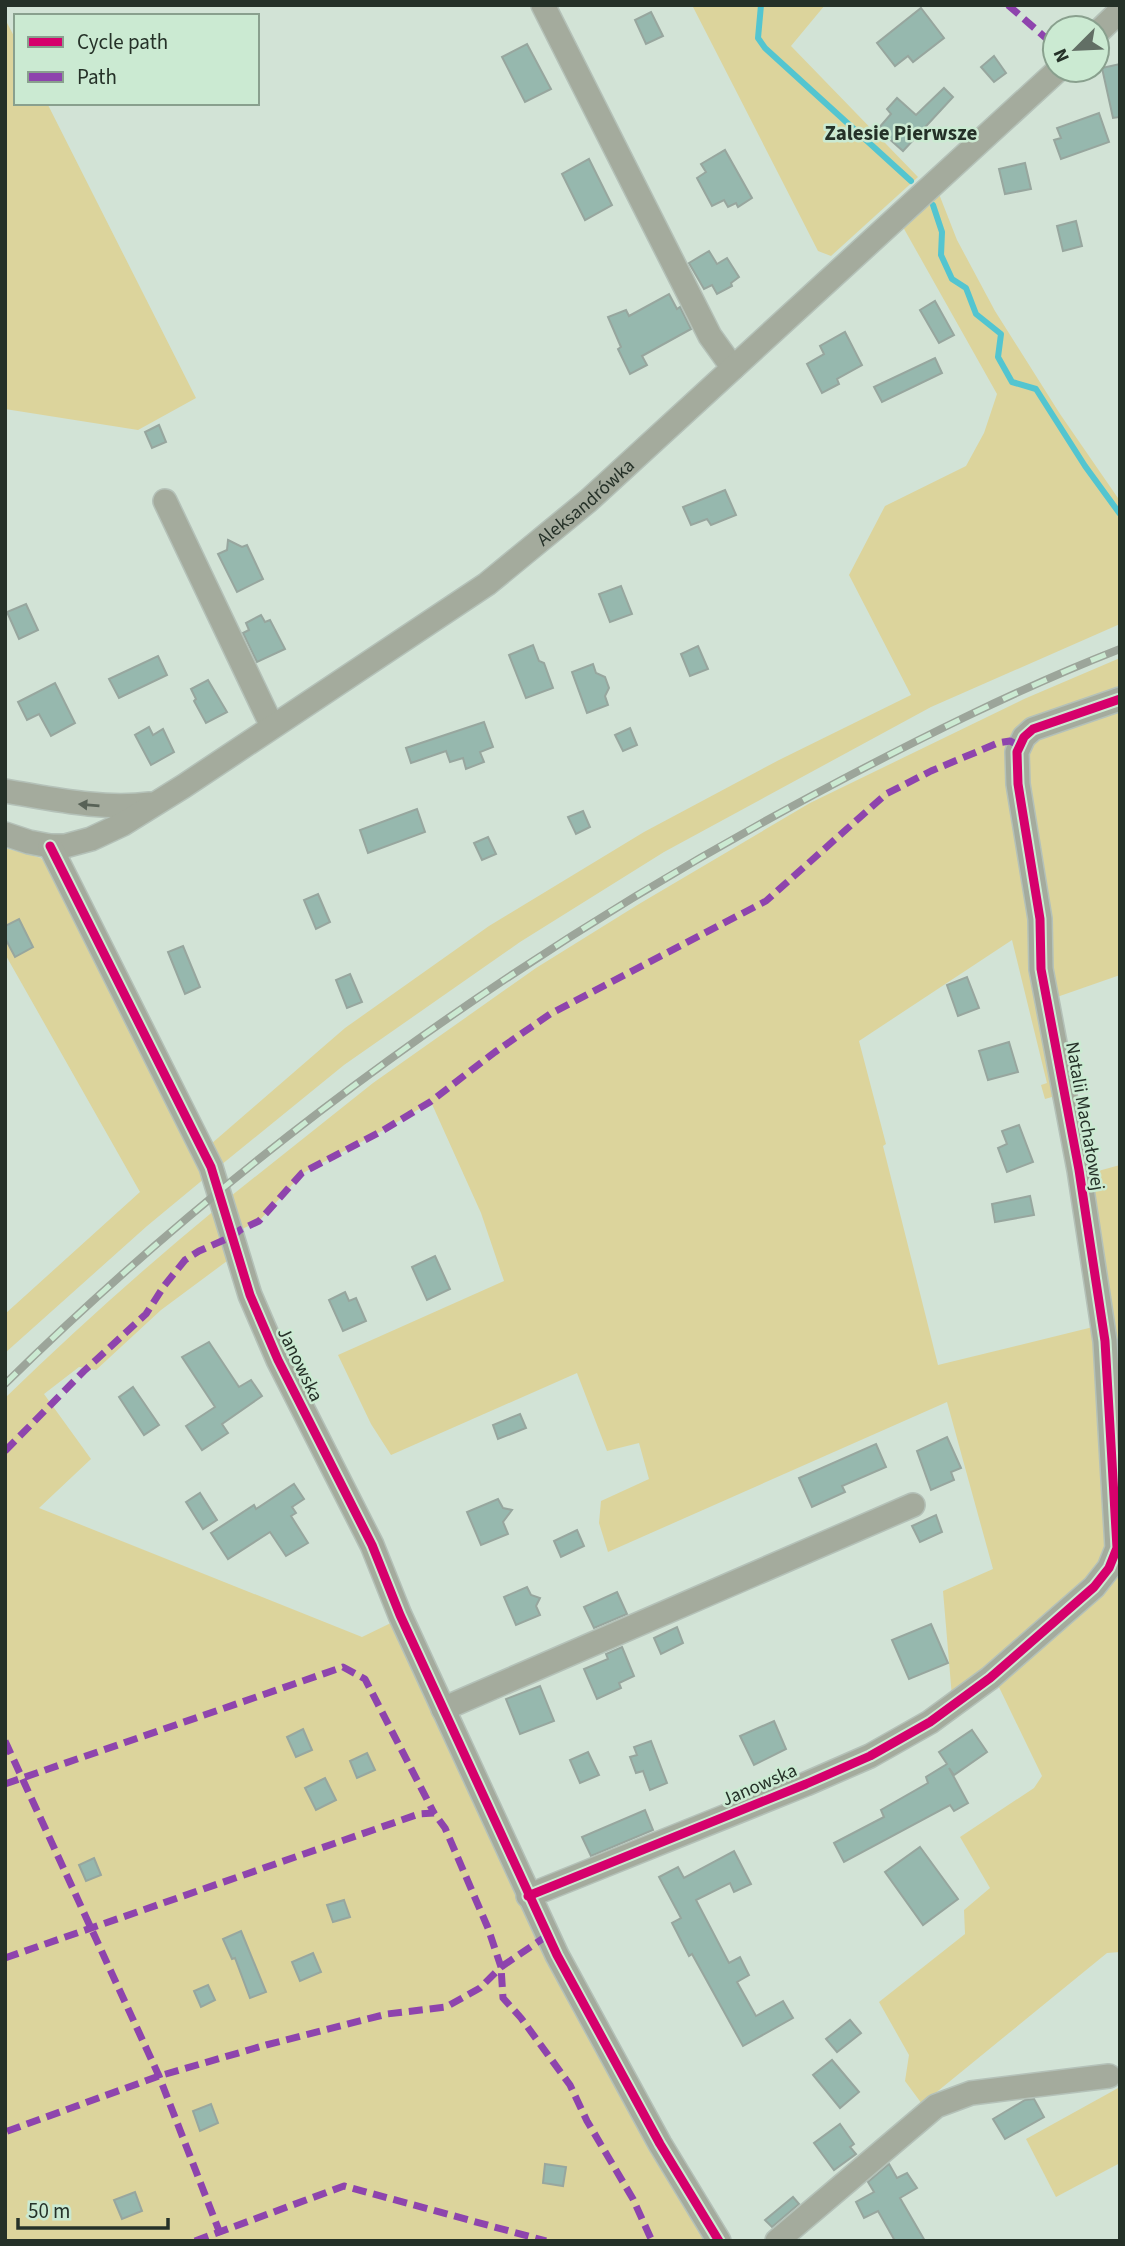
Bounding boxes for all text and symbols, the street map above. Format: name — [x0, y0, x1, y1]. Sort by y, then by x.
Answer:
legend — [14, 14, 259, 105]
north arrow — [1041, 14, 1111, 84]
text: Cycle path — [77, 27, 168, 57]
text: N — [1047, 44, 1077, 67]
text: Path — [77, 62, 117, 92]
district label: Zalesie Pierwsze — [825, 118, 978, 148]
street label: Aleksandrówka — [531, 453, 641, 553]
one-way arrow — [78, 799, 100, 810]
street label: Natalii Machałowej — [1058, 1040, 1111, 1193]
street label: Janowska — [270, 1323, 329, 1406]
street label: Janowska — [718, 1757, 802, 1813]
scale bar — [18, 2186, 168, 2230]
text: 50 m — [28, 2196, 70, 2226]

